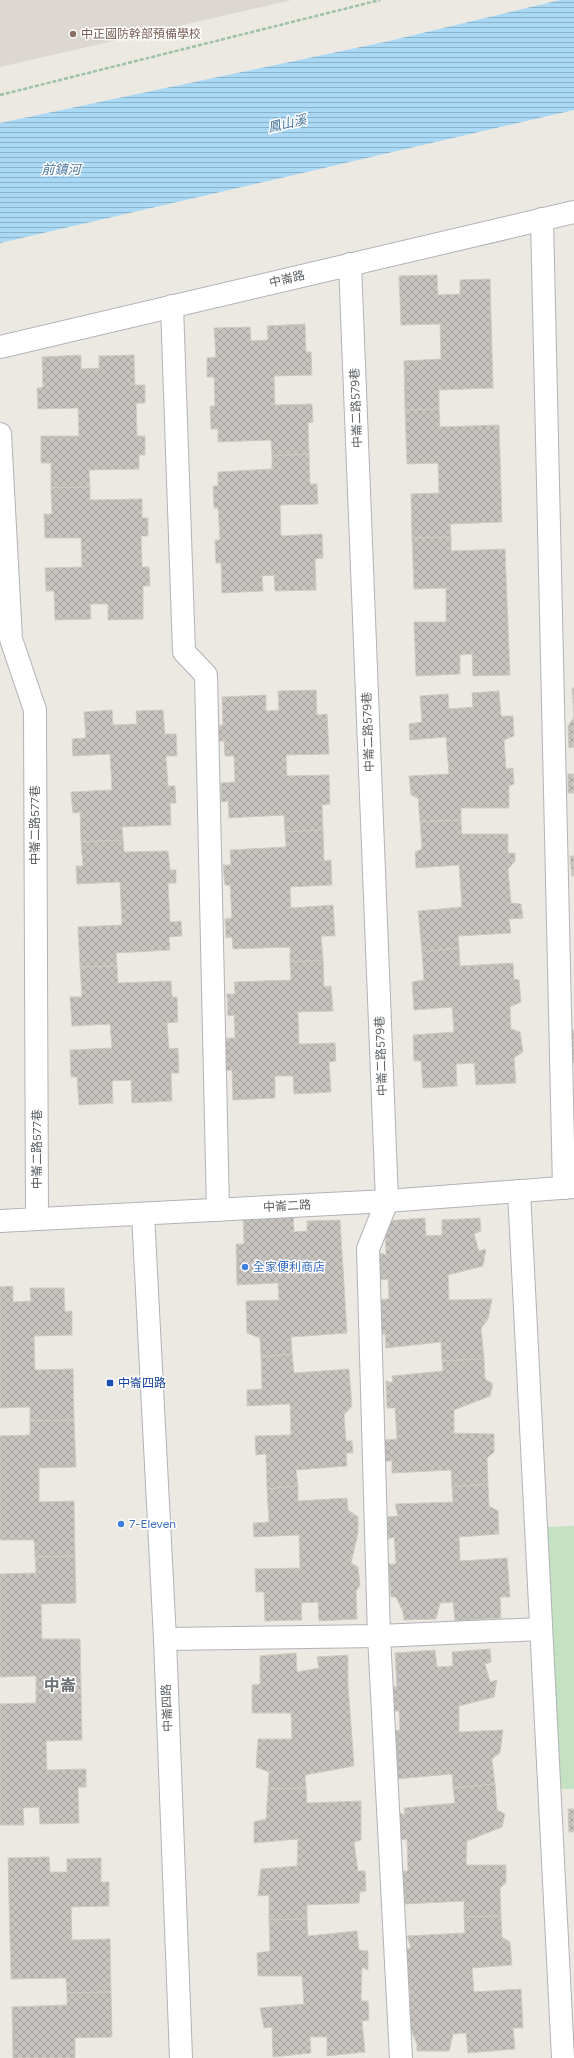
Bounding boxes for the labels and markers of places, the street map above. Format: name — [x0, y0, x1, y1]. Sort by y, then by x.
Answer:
place label: 中正國防幹部預備學校 — [81, 27, 201, 41]
marker: 中正國防幹部預備學校 — [68, 29, 78, 39]
place label: 全家便利商店 — [253, 1260, 325, 1274]
marker: 全家便利商店 — [240, 1262, 250, 1272]
place label: 中崙四路 — [118, 1376, 166, 1390]
marker: 中崙四路 — [105, 1378, 115, 1388]
place label: 7-Eleven — [129, 1517, 176, 1531]
marker: 7-Eleven — [116, 1519, 126, 1529]

